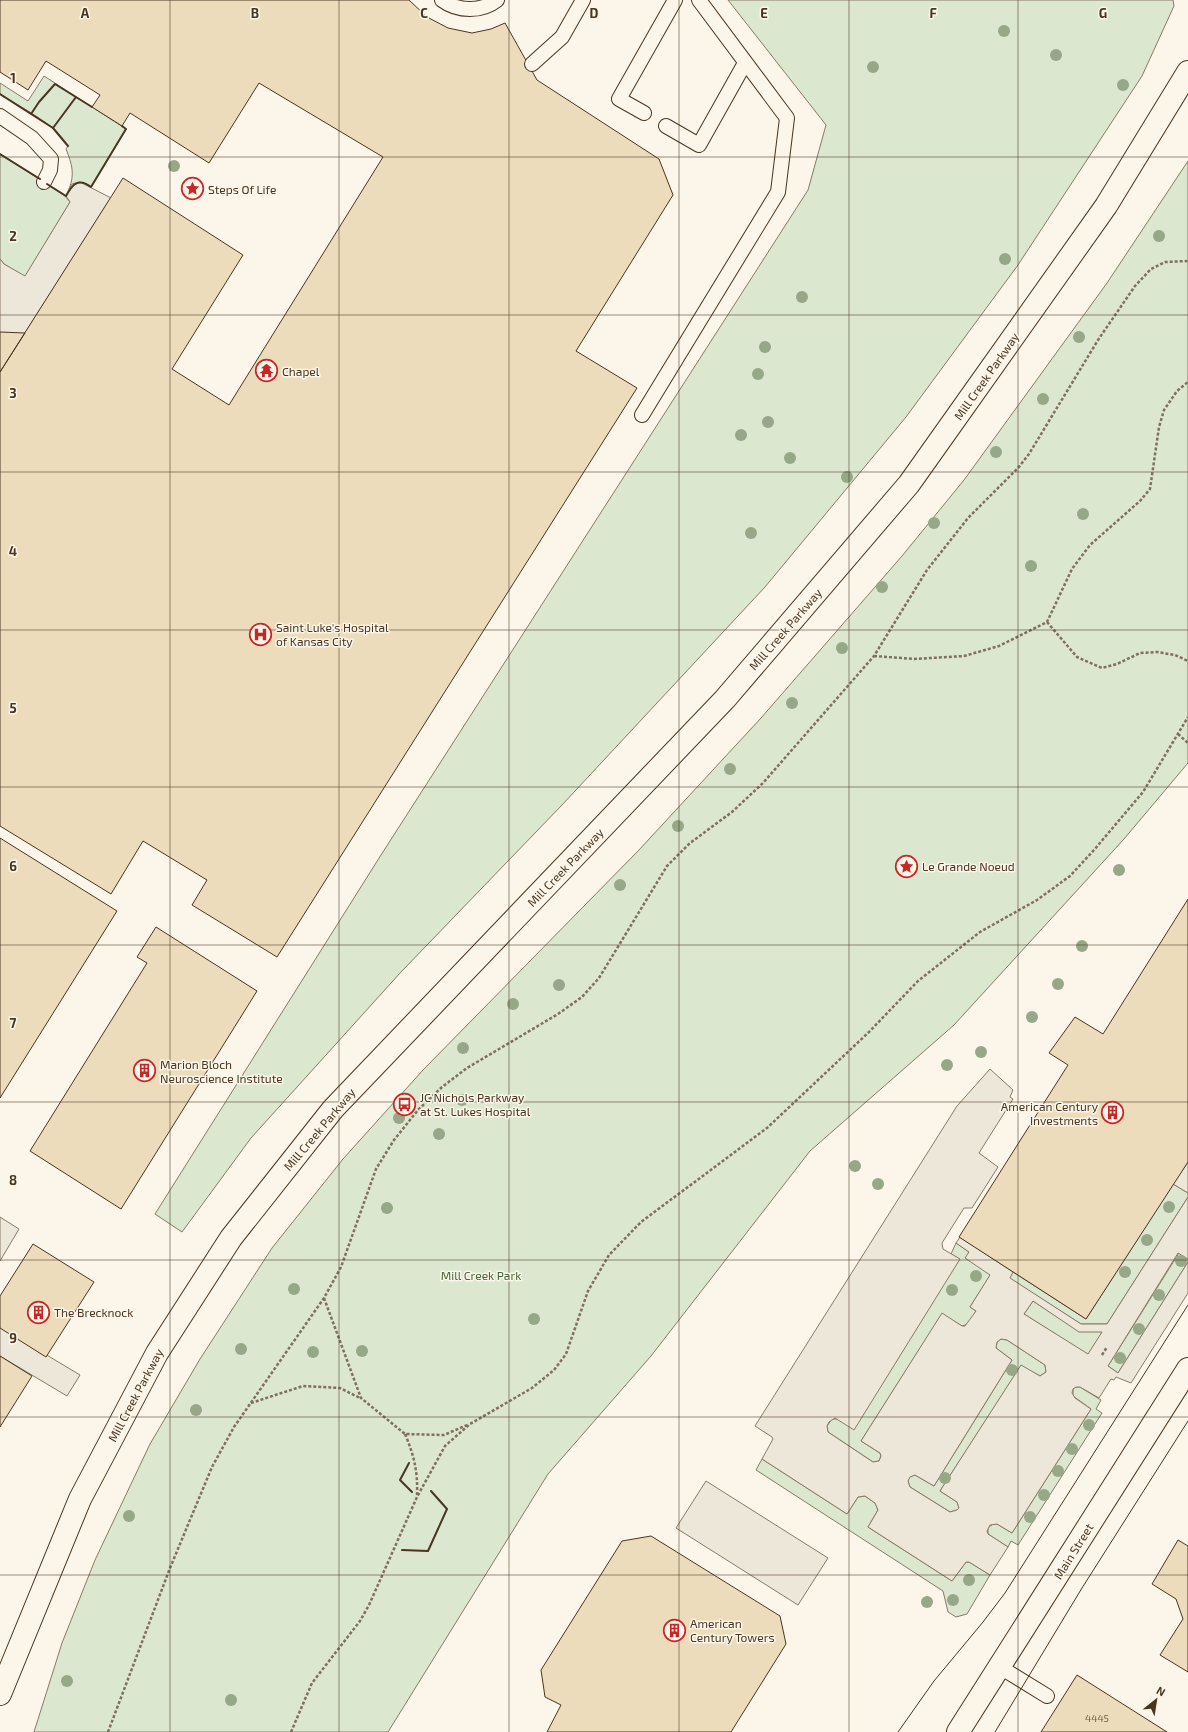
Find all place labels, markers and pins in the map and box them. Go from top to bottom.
place icon: Steps Of Life [180,176,206,202]
place label: Steps Of Life [208,182,277,196]
temple icon: Chapel [254,358,280,384]
place label: Chapel [282,364,320,378]
place label: Saint Luke's Hospital of Kansas City [276,620,389,648]
hospital icon: Saint Luke's Hospital of Kansas City [248,621,274,647]
place icon: Le Grande Noeud [893,853,919,879]
place label: Le Grande Noeud [922,859,1015,873]
place label: Marion Bloch Neuroscience Institute [160,1057,283,1085]
building icon: Marion Bloch Neuroscience Institute [131,1058,157,1084]
place label: JC Nichols Parkway at St. Lukes Hospital [420,1090,531,1118]
bus stop icon: JC Nichols Parkway at St. Lukes Hospital [391,1091,417,1117]
place label: American Century Investments [1001,1099,1099,1127]
building icon: American Century Investments [1100,1100,1126,1126]
building icon: The Brecknock [25,1299,51,1325]
place label: The Brecknock [54,1305,133,1319]
place label: American Century Towers [690,1616,775,1644]
building icon: American Century Towers [661,1617,687,1643]

